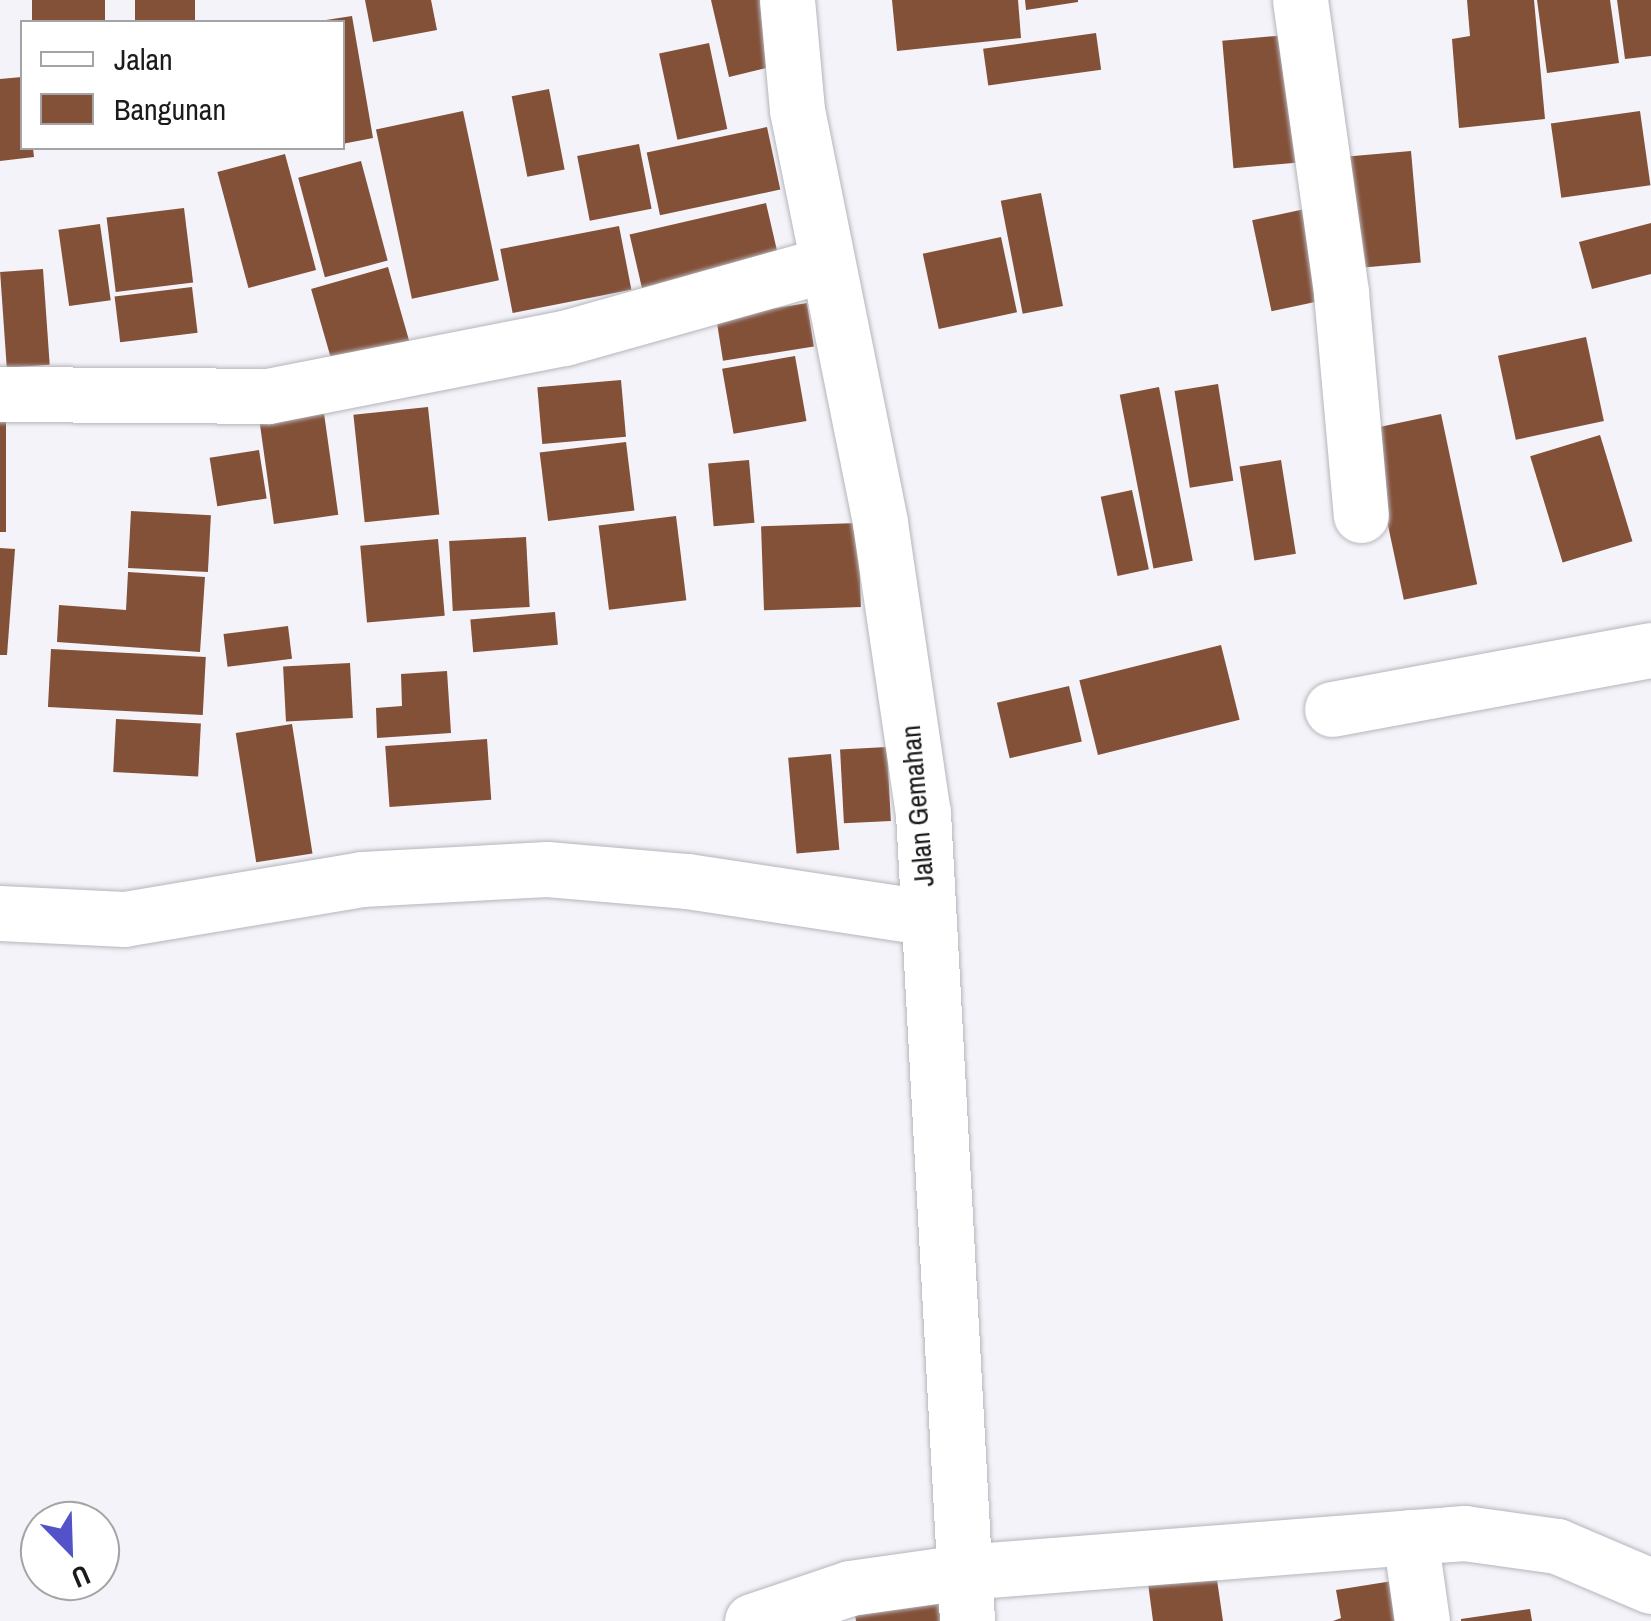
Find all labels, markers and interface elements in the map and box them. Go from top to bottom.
legend [20,20,345,150]
text: Jalan [114,39,173,79]
text: Bangunan [114,89,226,129]
street label: Jalan Gemahan [893,724,941,888]
north arrow [20,1501,120,1601]
text: U [66,1556,96,1597]

